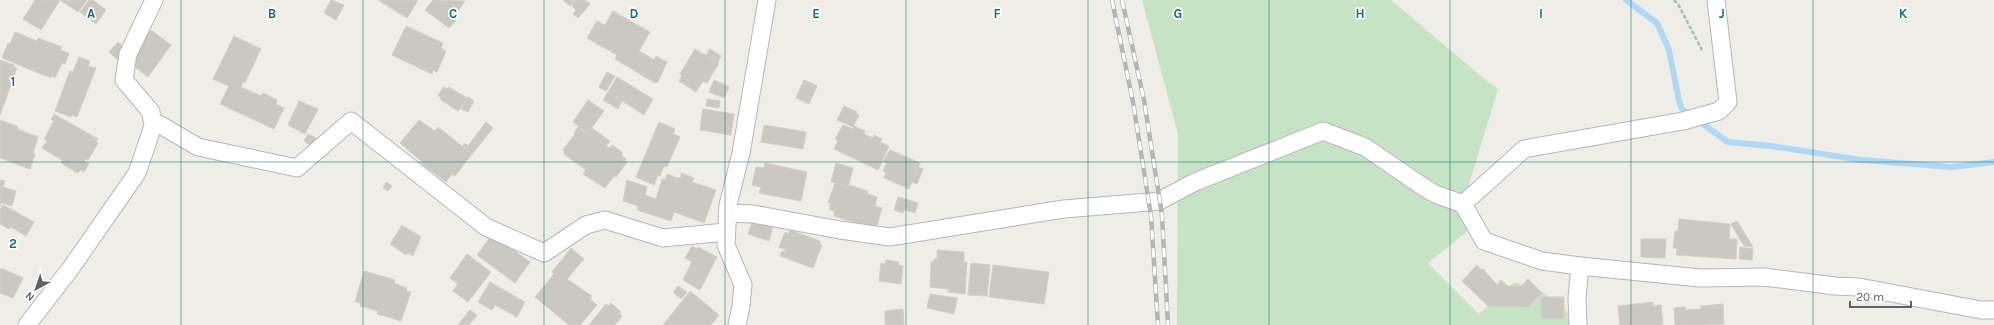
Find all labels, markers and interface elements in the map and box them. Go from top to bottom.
text: A [87,6,95,21]
text: B [268,6,276,21]
text: C [449,6,457,21]
text: D [630,6,639,21]
text: E [812,6,820,21]
text: F [993,6,1001,21]
text: G [1174,6,1182,21]
text: H [1355,6,1365,21]
text: I [1539,6,1543,21]
text: J [1719,6,1725,21]
text: K [1899,6,1908,21]
text: 1 [11,74,15,89]
text: 2 [9,236,17,251]
north arrow [16,269,56,309]
scale bar [1850,283,1911,309]
text: N [23,289,37,304]
text: 20 m [1856,290,1884,304]

